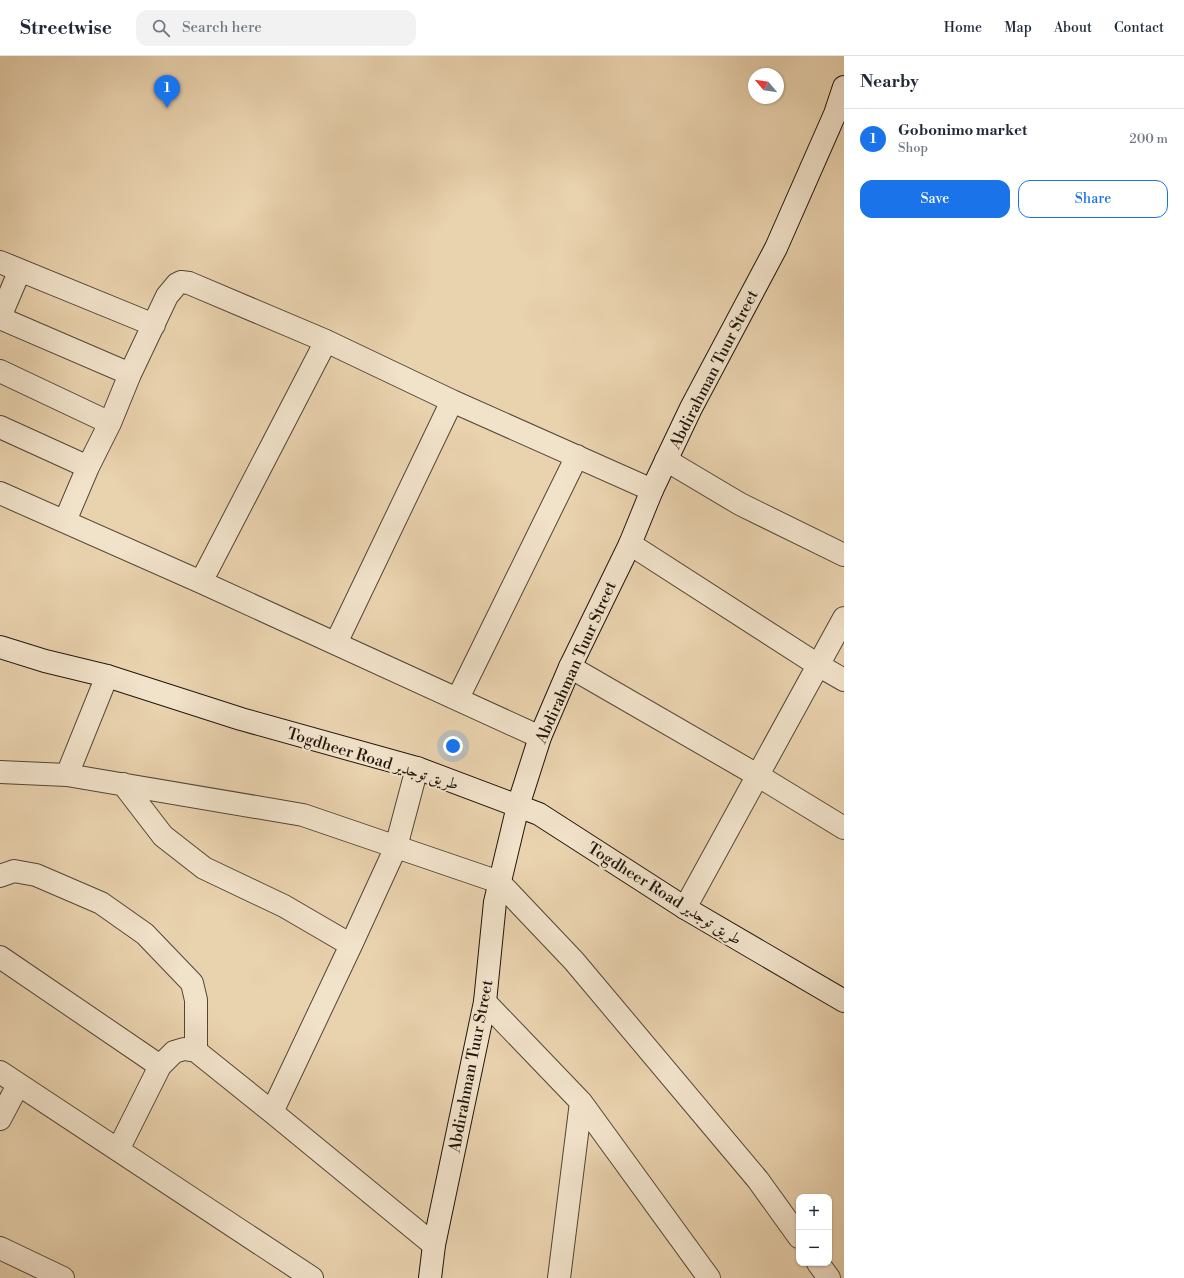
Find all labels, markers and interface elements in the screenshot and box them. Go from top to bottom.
search box [136,10,416,46]
text: Streetwise [20,16,112,40]
icon: search [150,17,172,39]
text: Search here [182,18,262,37]
text: Home [944,19,982,37]
text: Map [1004,19,1032,37]
text: About [1054,19,1092,37]
text: Contact [1114,19,1164,37]
north arrow [748,68,784,104]
text: Nearby [860,71,919,93]
pin: 1 [154,75,180,108]
text: Gobonimo market [898,121,1027,140]
text: 1 [870,131,876,147]
text: 200 m [1129,131,1168,147]
text: Shop [898,140,928,156]
button: Save [860,180,1010,218]
button: Share [1018,180,1168,218]
street label: Abdirahman Tuur Street [665,286,763,453]
street label: Abdirahman Tuur Street [531,578,621,748]
street label: Togdheer Road طريق توجدير [284,723,461,795]
your location [443,736,463,756]
street label: Togdheer Road طريق توجدير [584,838,745,950]
street label: Abdirahman Tuur Street [444,978,498,1155]
map controls [796,1194,832,1266]
button: + [796,1194,832,1230]
button: − [796,1230,832,1266]

